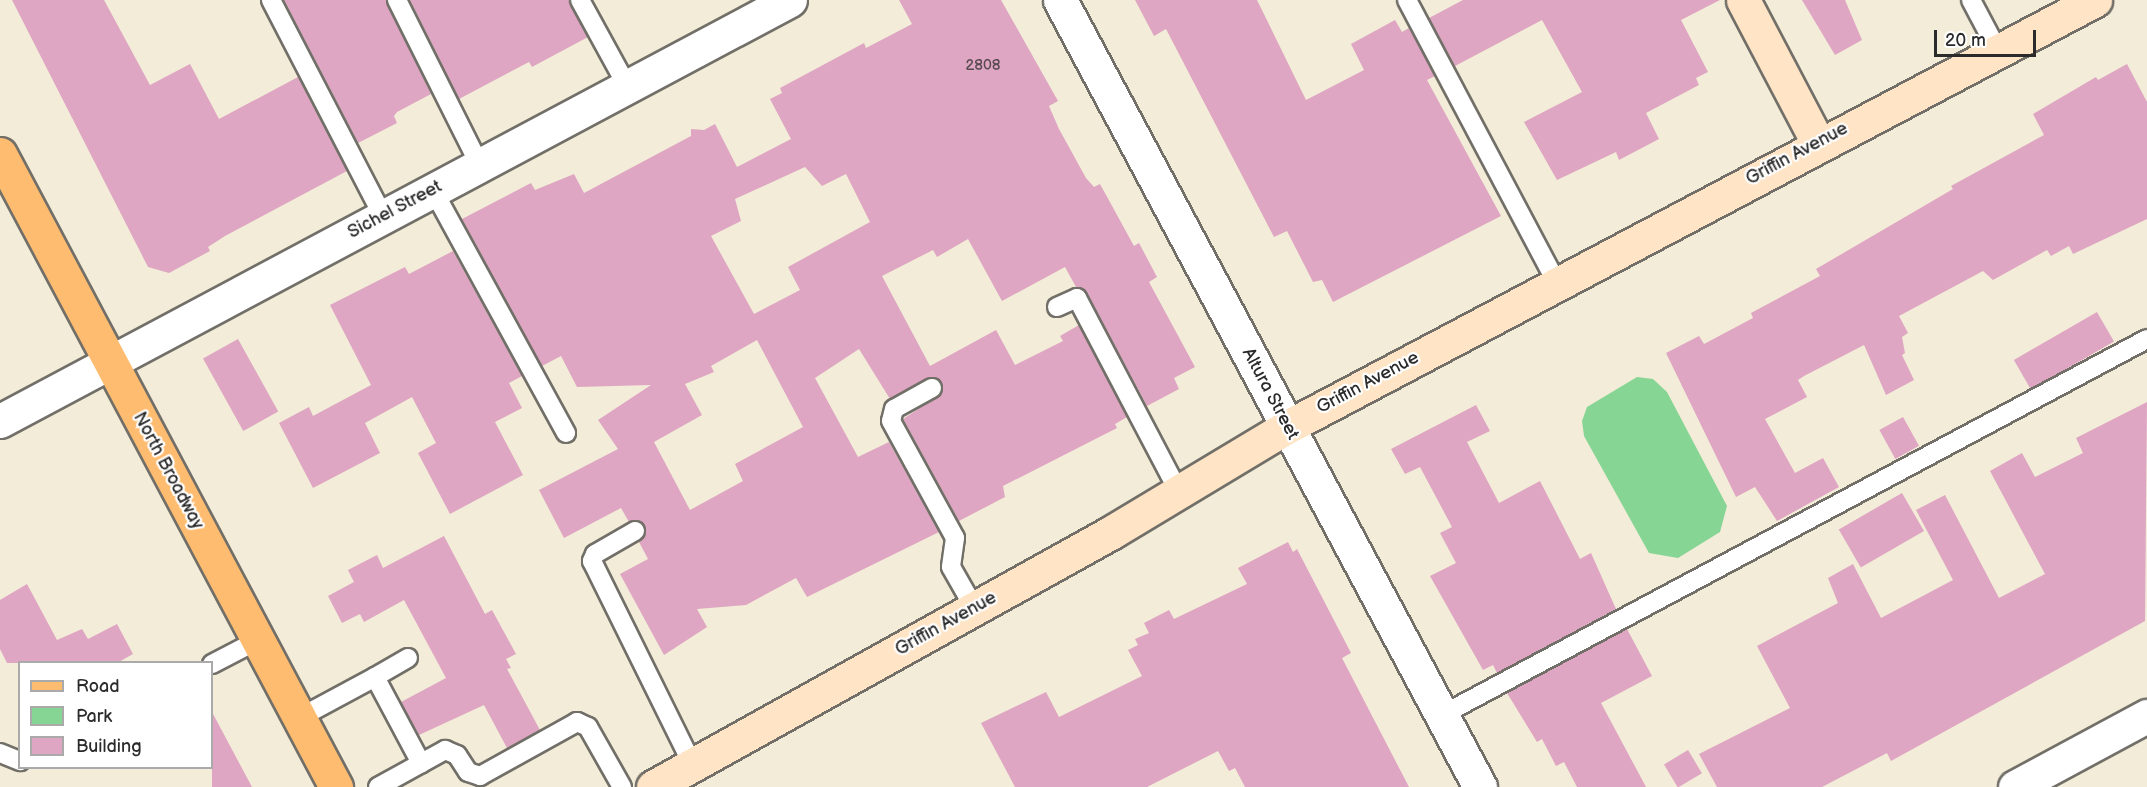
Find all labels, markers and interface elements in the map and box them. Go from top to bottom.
scale bar [1937,18,2039,56]
text: 20 m [1945,30,1986,51]
house number: 2808 [965,57,1001,75]
street label: Griffin Avenue [1742,118,1852,190]
street label: Sichel Street [344,176,446,244]
street label: Altura Street [1237,344,1303,444]
street label: Griffin Avenue [1313,347,1423,419]
street label: North Broadway [128,409,208,533]
street label: Griffin Avenue [892,587,1000,661]
legend [18,661,213,769]
text: Road [76,676,120,697]
text: Park [76,706,112,727]
text: Building [76,736,142,757]

